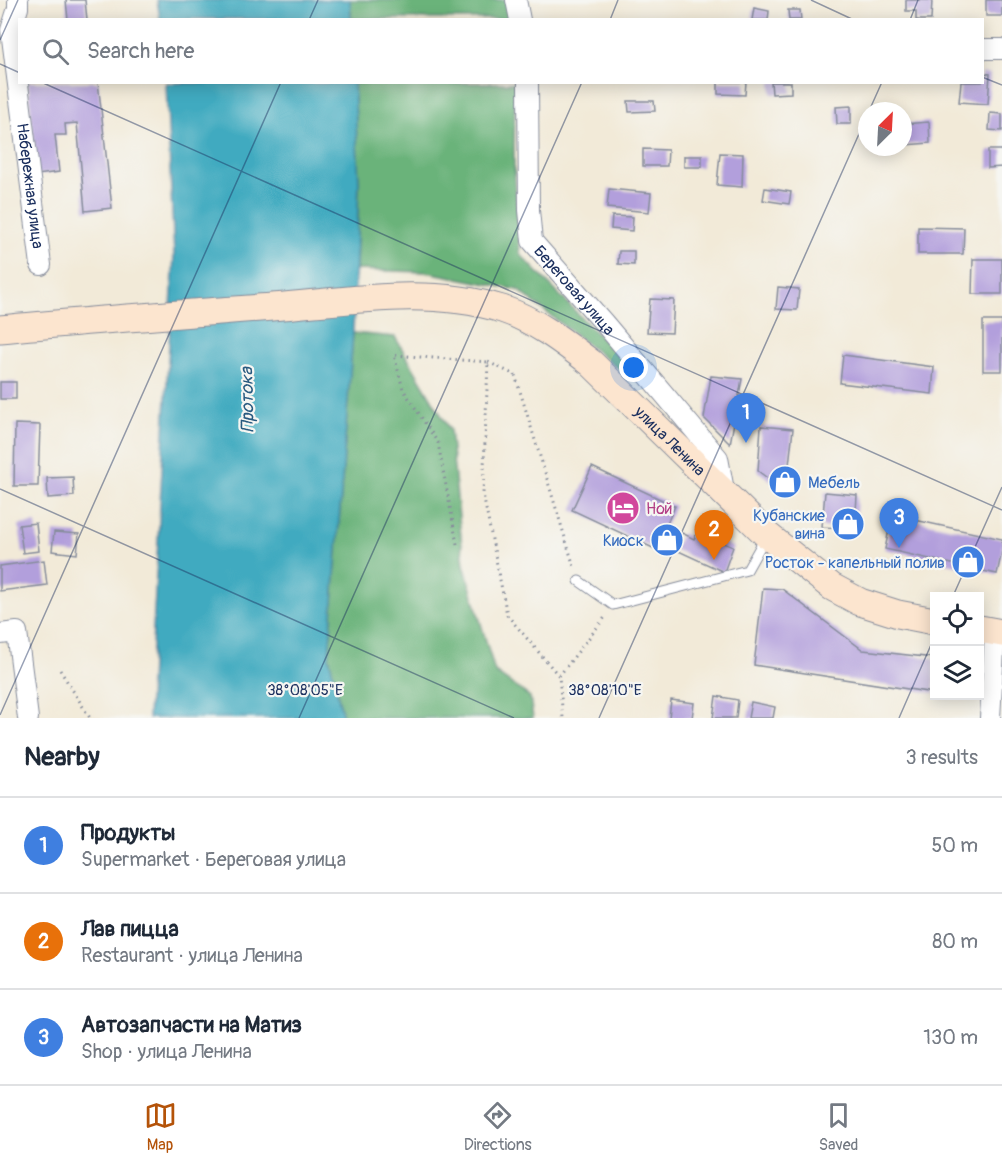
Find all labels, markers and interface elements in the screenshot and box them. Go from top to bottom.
search box [18,18,984,84]
icon: search [39,35,72,68]
text: Search here [87,37,194,65]
north arrow [858,102,912,156]
street label: Набережная улица [12,122,48,250]
street label: Береговая улица [529,241,619,340]
your location [619,353,648,382]
water label: Протока [235,366,260,433]
pin: 1 [726,394,766,443]
street label: улица Ленина [629,401,709,480]
shop icon: Мебель [767,464,803,500]
place label: Мебель [808,473,860,493]
hotel icon: Ной [605,490,641,526]
pin: 3 [880,498,918,548]
place label: Ной [646,499,672,519]
place label: Кубанские вина [753,506,825,544]
shop icon: Кубанские вина [830,506,866,542]
pin: 2 [694,510,734,560]
shop icon: Киоск [649,522,685,558]
place label: Киоск [603,531,644,551]
shop icon: Росток - капельный полив [950,544,986,580]
place label: Росток - капельный полив [765,553,945,573]
map controls [930,592,984,700]
button: locate [930,592,984,646]
button: layers [930,646,984,700]
text: 38°08'05"E [267,681,343,700]
text: 38°08'10"E [568,681,642,700]
text: Nearby [24,741,100,773]
text: 3 results [906,745,978,770]
text: Продукты [81,819,176,847]
text: 1 [40,833,47,858]
text: 50 m [931,833,978,858]
text: Supermarket · Береговая улица [81,847,346,872]
text: Лав пицца [81,915,179,943]
text: 2 [38,929,49,954]
text: 80 m [932,929,978,954]
text: Restaurant · улица Ленина [81,943,303,968]
text: Автозапчасти на Матиз [81,1011,302,1039]
text: 3 [38,1025,49,1050]
text: 130 m [923,1025,978,1050]
text: Shop · улица Ленина [81,1039,252,1064]
tab: Map [144,1099,177,1155]
tab: Directions [464,1099,532,1155]
tab: Saved [819,1099,858,1155]

